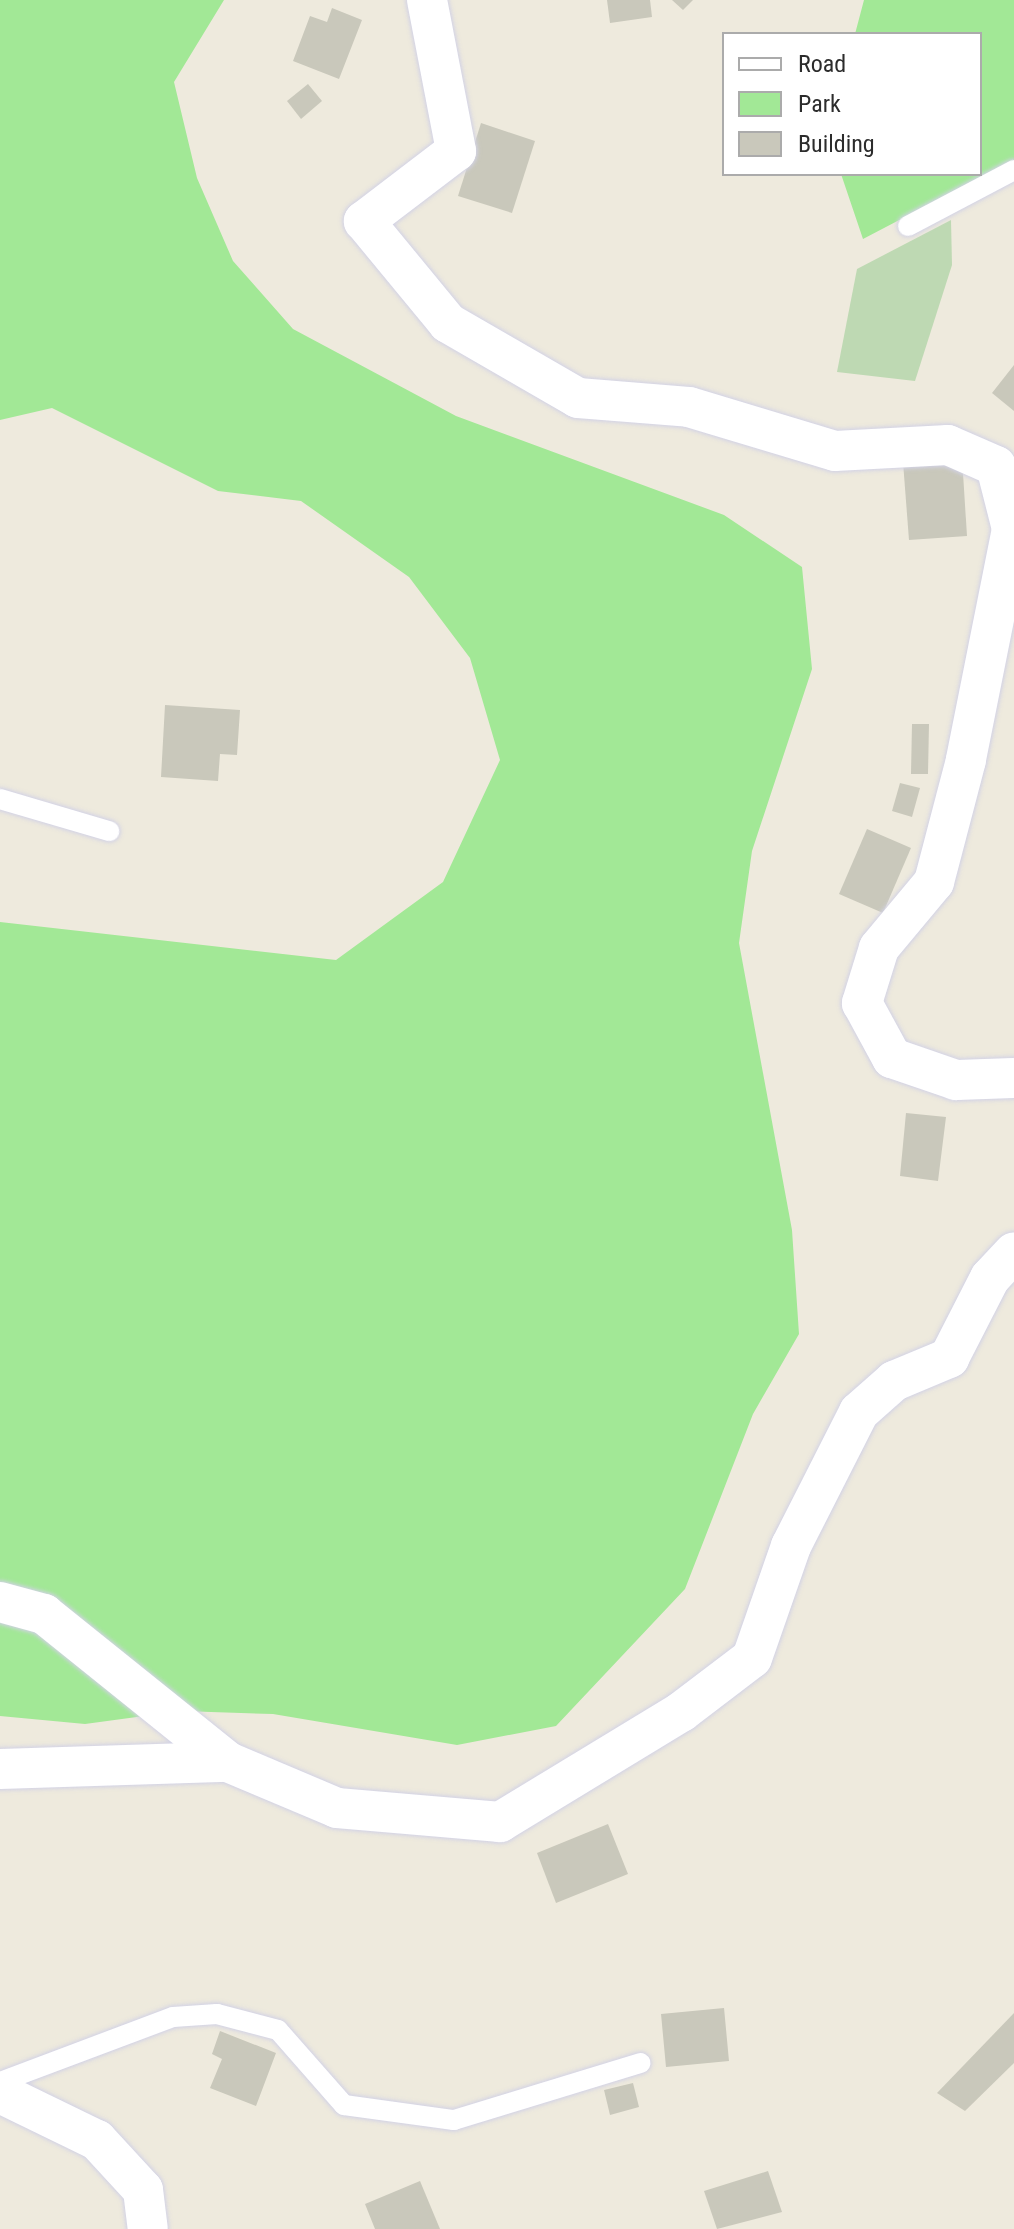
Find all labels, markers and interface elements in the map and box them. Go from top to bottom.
legend [722,32,982,176]
text: Road [798,50,846,78]
text: Park [798,90,841,118]
text: Building [798,130,875,158]

